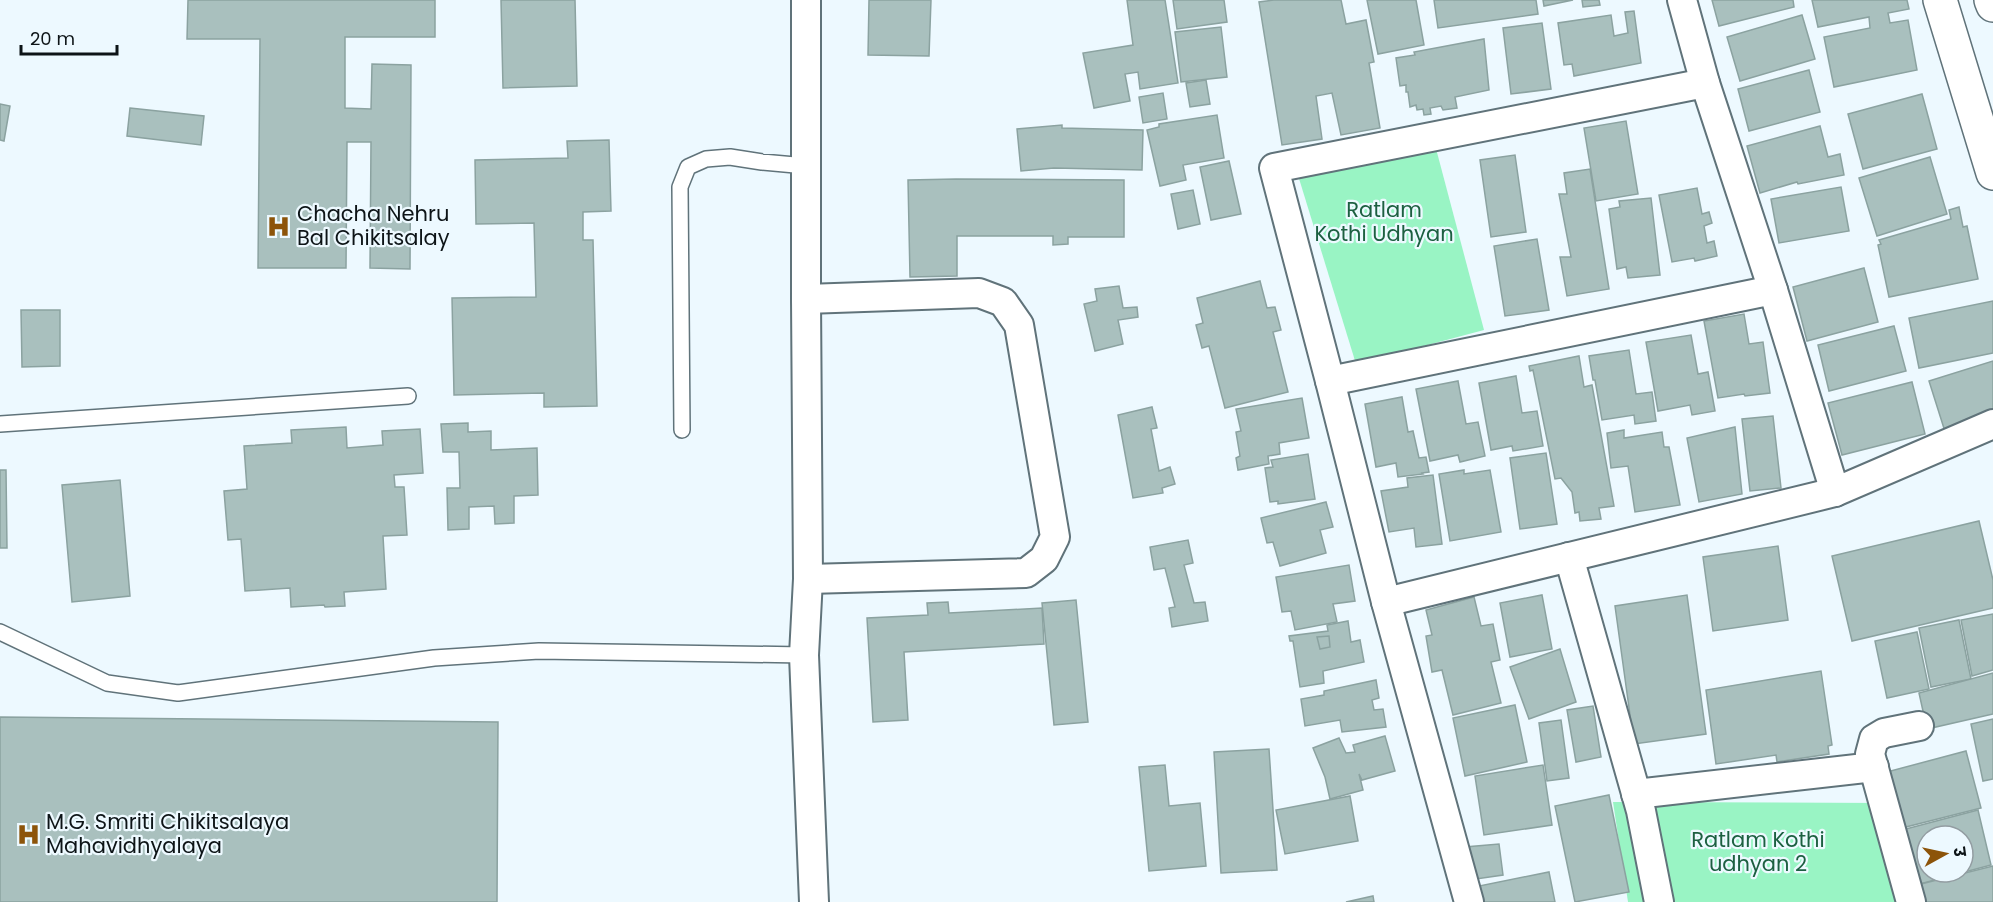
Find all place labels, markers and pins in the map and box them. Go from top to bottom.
place label: Chacha Nehru Bal Chikitsalay [297,199,450,252]
hospital icon: Chacha Nehru Bal Chikitsalay [266,213,292,239]
place label: M.G. Smriti Chikitsalaya Mahavidhyalaya [46,807,289,860]
hospital icon: M.G. Smriti Chikitsalaya Mahavidhyalaya [15,821,41,847]

